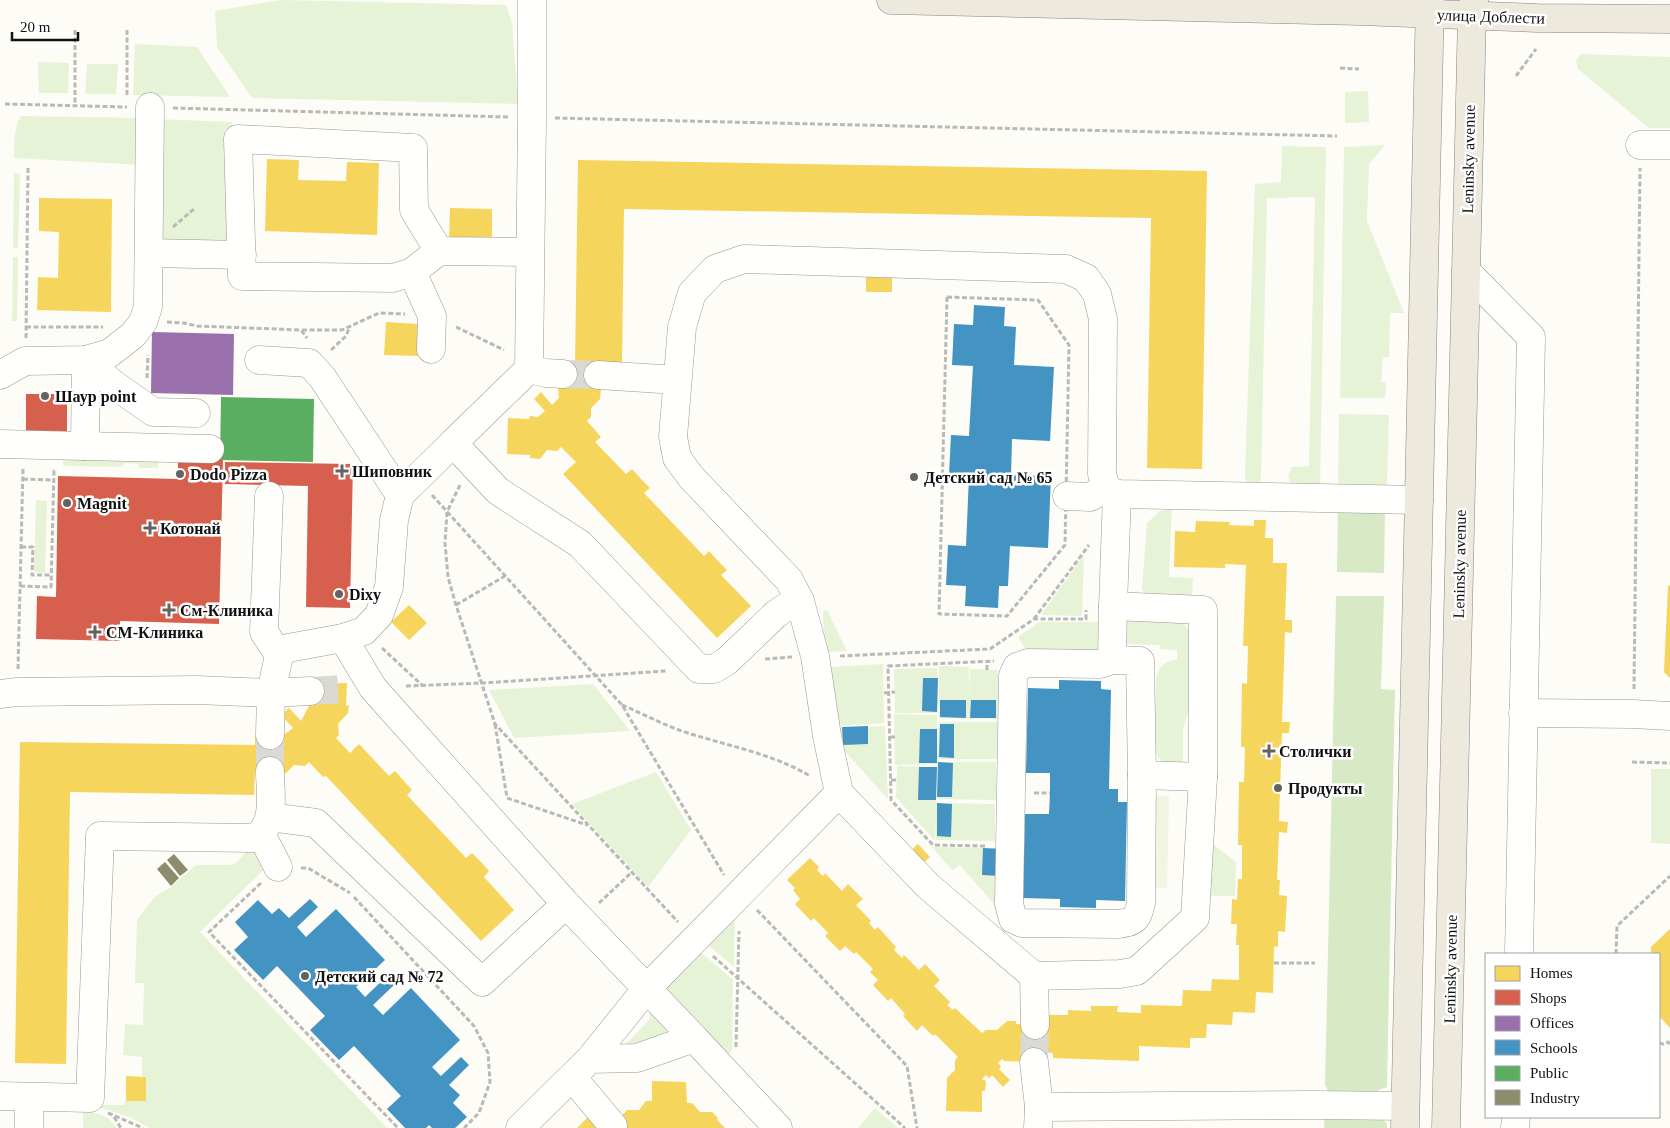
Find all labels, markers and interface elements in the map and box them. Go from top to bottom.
street label: улица Доблести [1437,6,1546,28]
scale bar [12,10,79,42]
text: 20 m [20,19,51,35]
street label: Leninsky avenue [1459,104,1479,214]
place label: Шаур point [55,388,137,406]
marker: Шаур point [39,390,51,402]
place label: Шиповник [352,463,433,480]
marker: Шиповник [336,465,348,477]
place label: Dodo Pizza [190,466,267,483]
marker: Dodo Pizza [174,468,186,480]
place label: Детский сад № 65 [924,469,1053,487]
marker: Детский сад № 65 [908,471,920,483]
place label: Magnit [77,495,127,513]
marker: Magnit [61,497,73,509]
street label: Leninsky avenue [1450,509,1470,619]
place label: Котонай [160,520,221,537]
marker: Котонай [144,522,156,534]
place label: Dixy [349,586,381,604]
marker: Dixy [333,588,345,600]
place label: См-Клиника [180,602,273,619]
marker: См-Клиника [162,603,176,617]
place label: СМ-Клиника [106,624,203,641]
marker: СМ-Клиника [88,625,102,639]
place label: Столички [1279,743,1351,760]
marker: Столички [1263,745,1275,757]
place label: Продукты [1288,780,1363,798]
marker: Продукты [1272,782,1284,794]
street label: Leninsky avenue [1441,914,1461,1024]
legend [1485,953,1660,1118]
text: Homes [1530,965,1573,981]
place label: Детский сад № 72 [315,968,444,986]
marker: Детский сад № 72 [299,970,311,982]
text: Shops [1530,990,1567,1006]
text: Offices [1530,1015,1574,1031]
text: Schools [1530,1040,1578,1056]
text: Public [1530,1065,1569,1081]
text: Industry [1530,1090,1580,1106]

